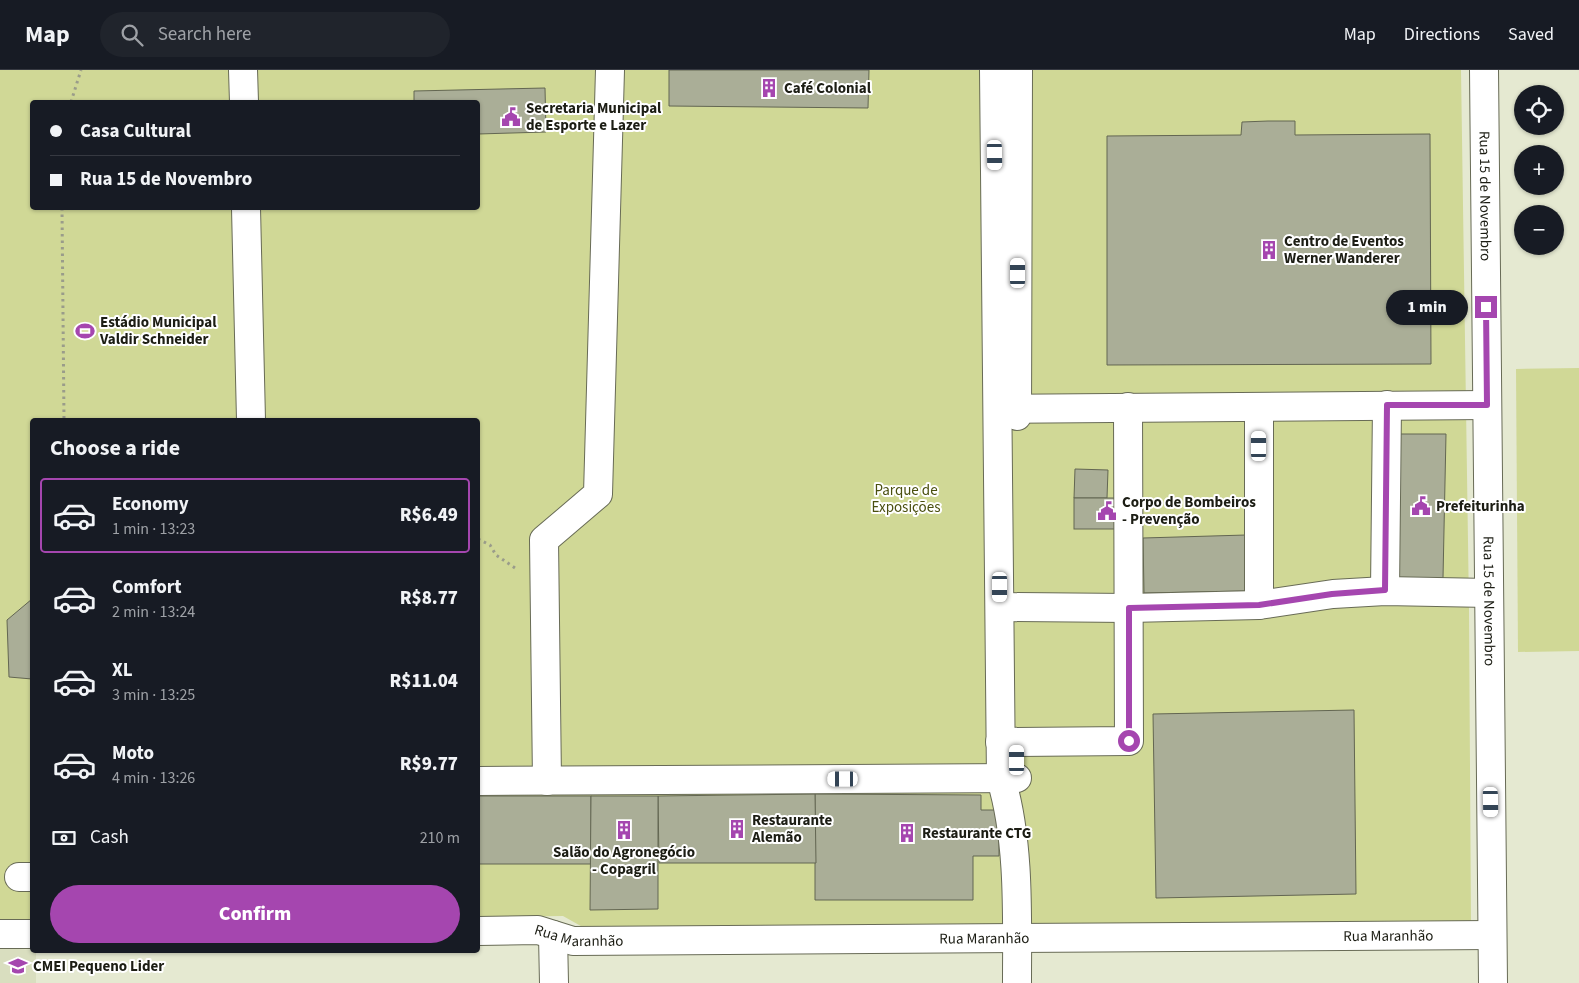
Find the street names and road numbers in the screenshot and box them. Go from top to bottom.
street label: Rua 15 de Novembro [1474,131,1496,261]
street label: Rua 15 de Novembro [1478,536,1500,666]
street label: Rua Maranhão [532,919,624,952]
street label: Rua Maranhão [1343,925,1433,946]
street label: Rua Maranhão [939,928,1030,949]

